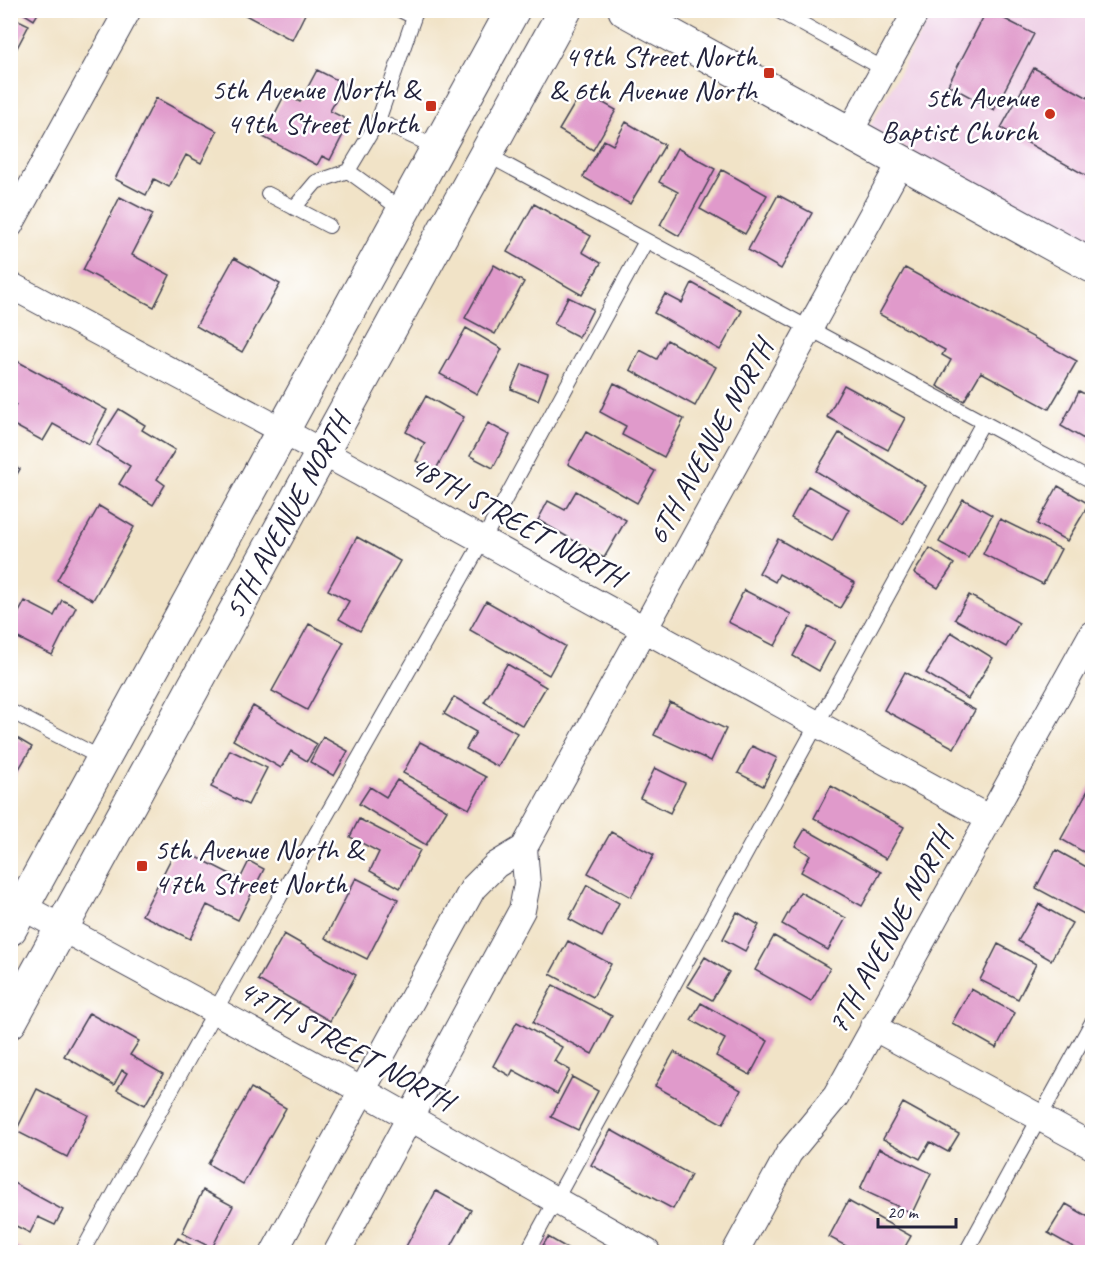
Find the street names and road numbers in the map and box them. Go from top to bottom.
street label: 6TH AVENUE NORTH [638,329,784,551]
street label: 5TH AVENUE NORTH [215,403,361,625]
street label: 48TH STREET NORTH [403,446,635,598]
street label: 7TH AVENUE NORTH [818,818,964,1040]
street label: 47TH STREET NORTH [232,970,464,1122]

